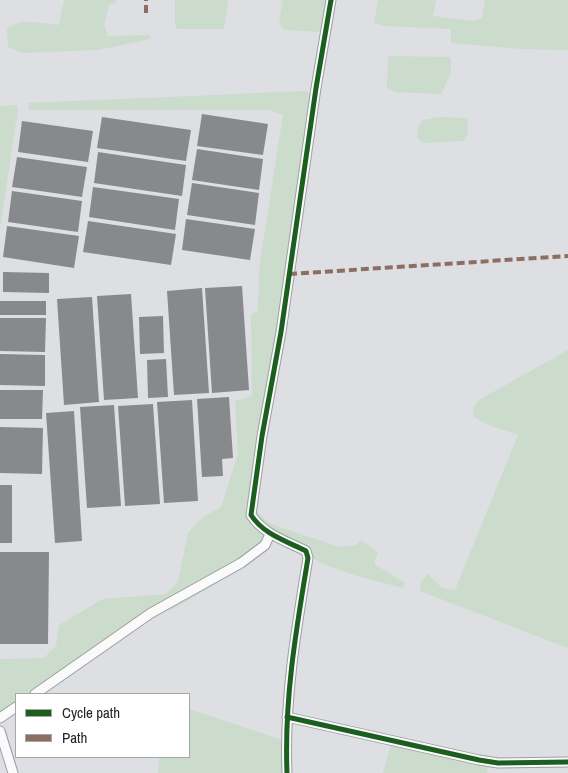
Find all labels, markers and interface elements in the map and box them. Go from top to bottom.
legend [15,693,190,758]
text: Cycle path [62,702,120,723]
text: Path [62,727,87,748]

